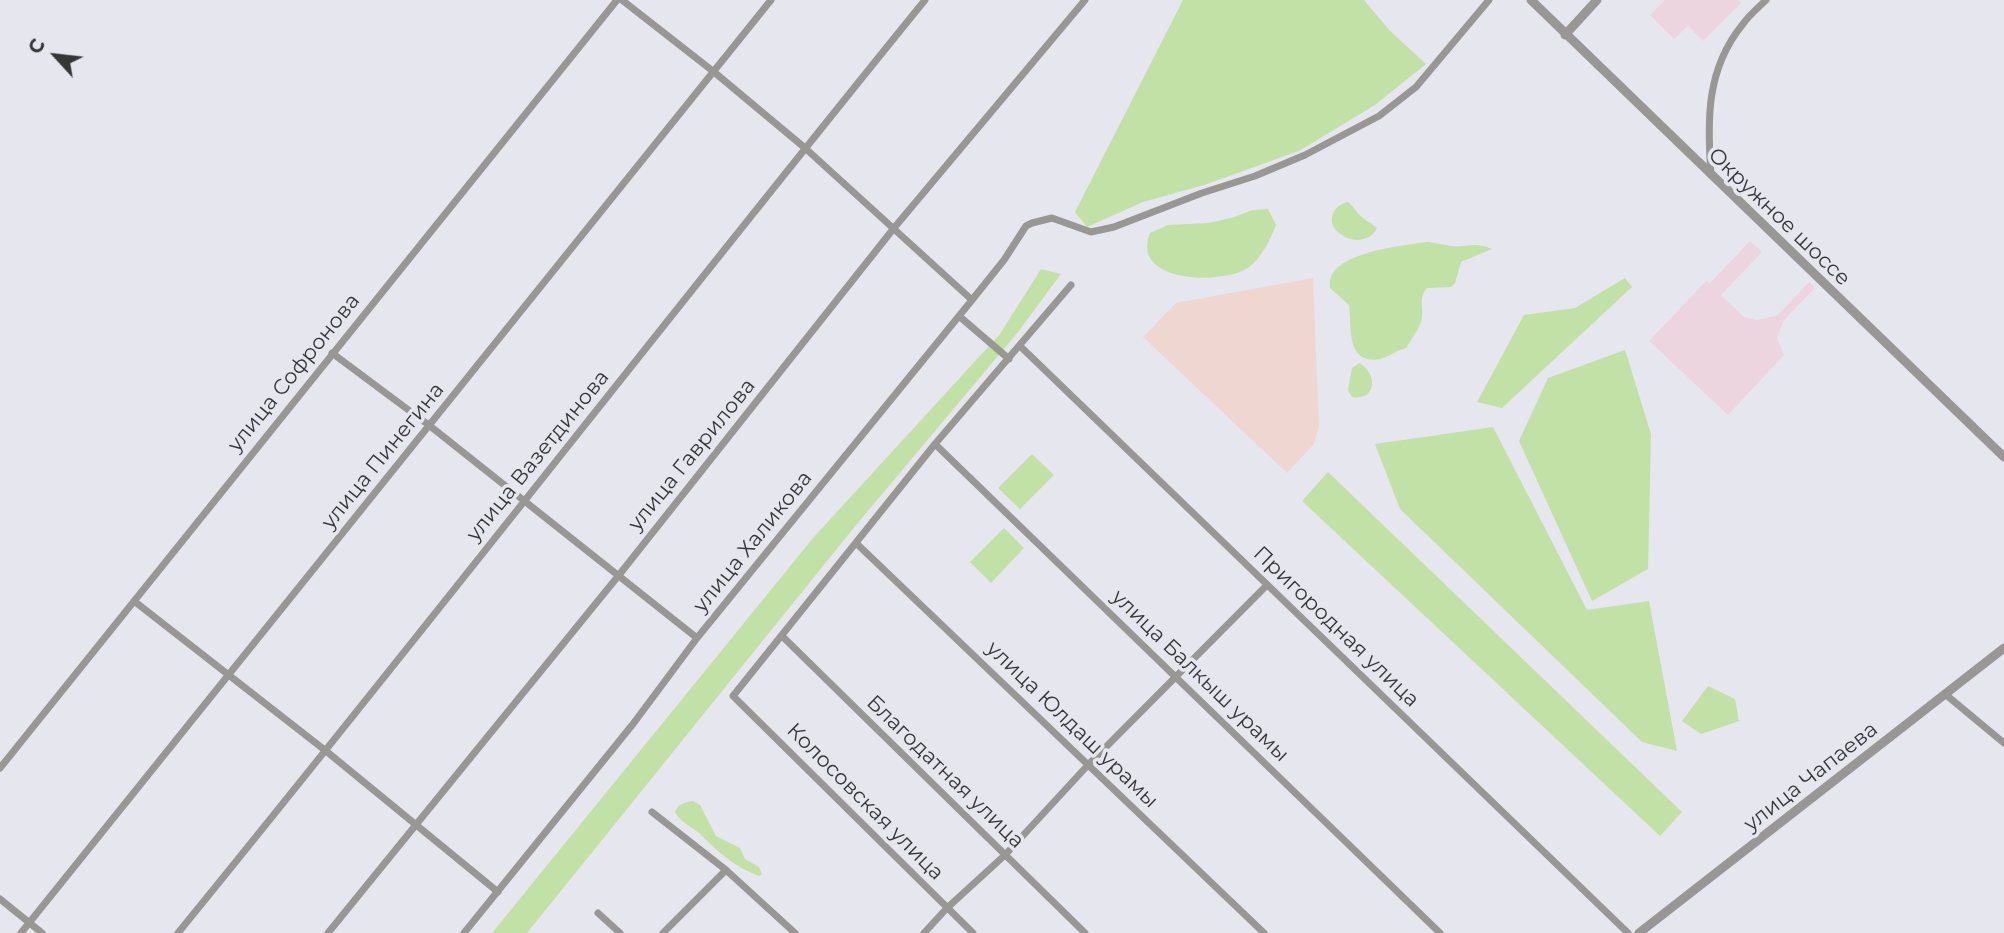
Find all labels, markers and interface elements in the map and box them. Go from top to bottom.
north arrow [21,21,91,91]
text: С [23,35,50,58]
street label: Окружное шоссе [1703,143,1855,291]
street label: улица Софронова [223,289,365,457]
street label: улица Вазетдинова [461,365,615,547]
street label: улица Гаврилова [623,374,761,536]
street label: улица Пинегина [316,378,450,534]
street label: улица Халикова [688,466,818,618]
street label: Пригородная улица [1248,541,1424,713]
street label: улица Балкыш урамы [1106,585,1294,767]
street label: улица Юлдаш урамы [981,636,1163,814]
street label: Благодатная улица [861,690,1029,854]
street label: улица Чапаева [1739,717,1883,837]
street label: Колосовская улица [781,718,949,886]

